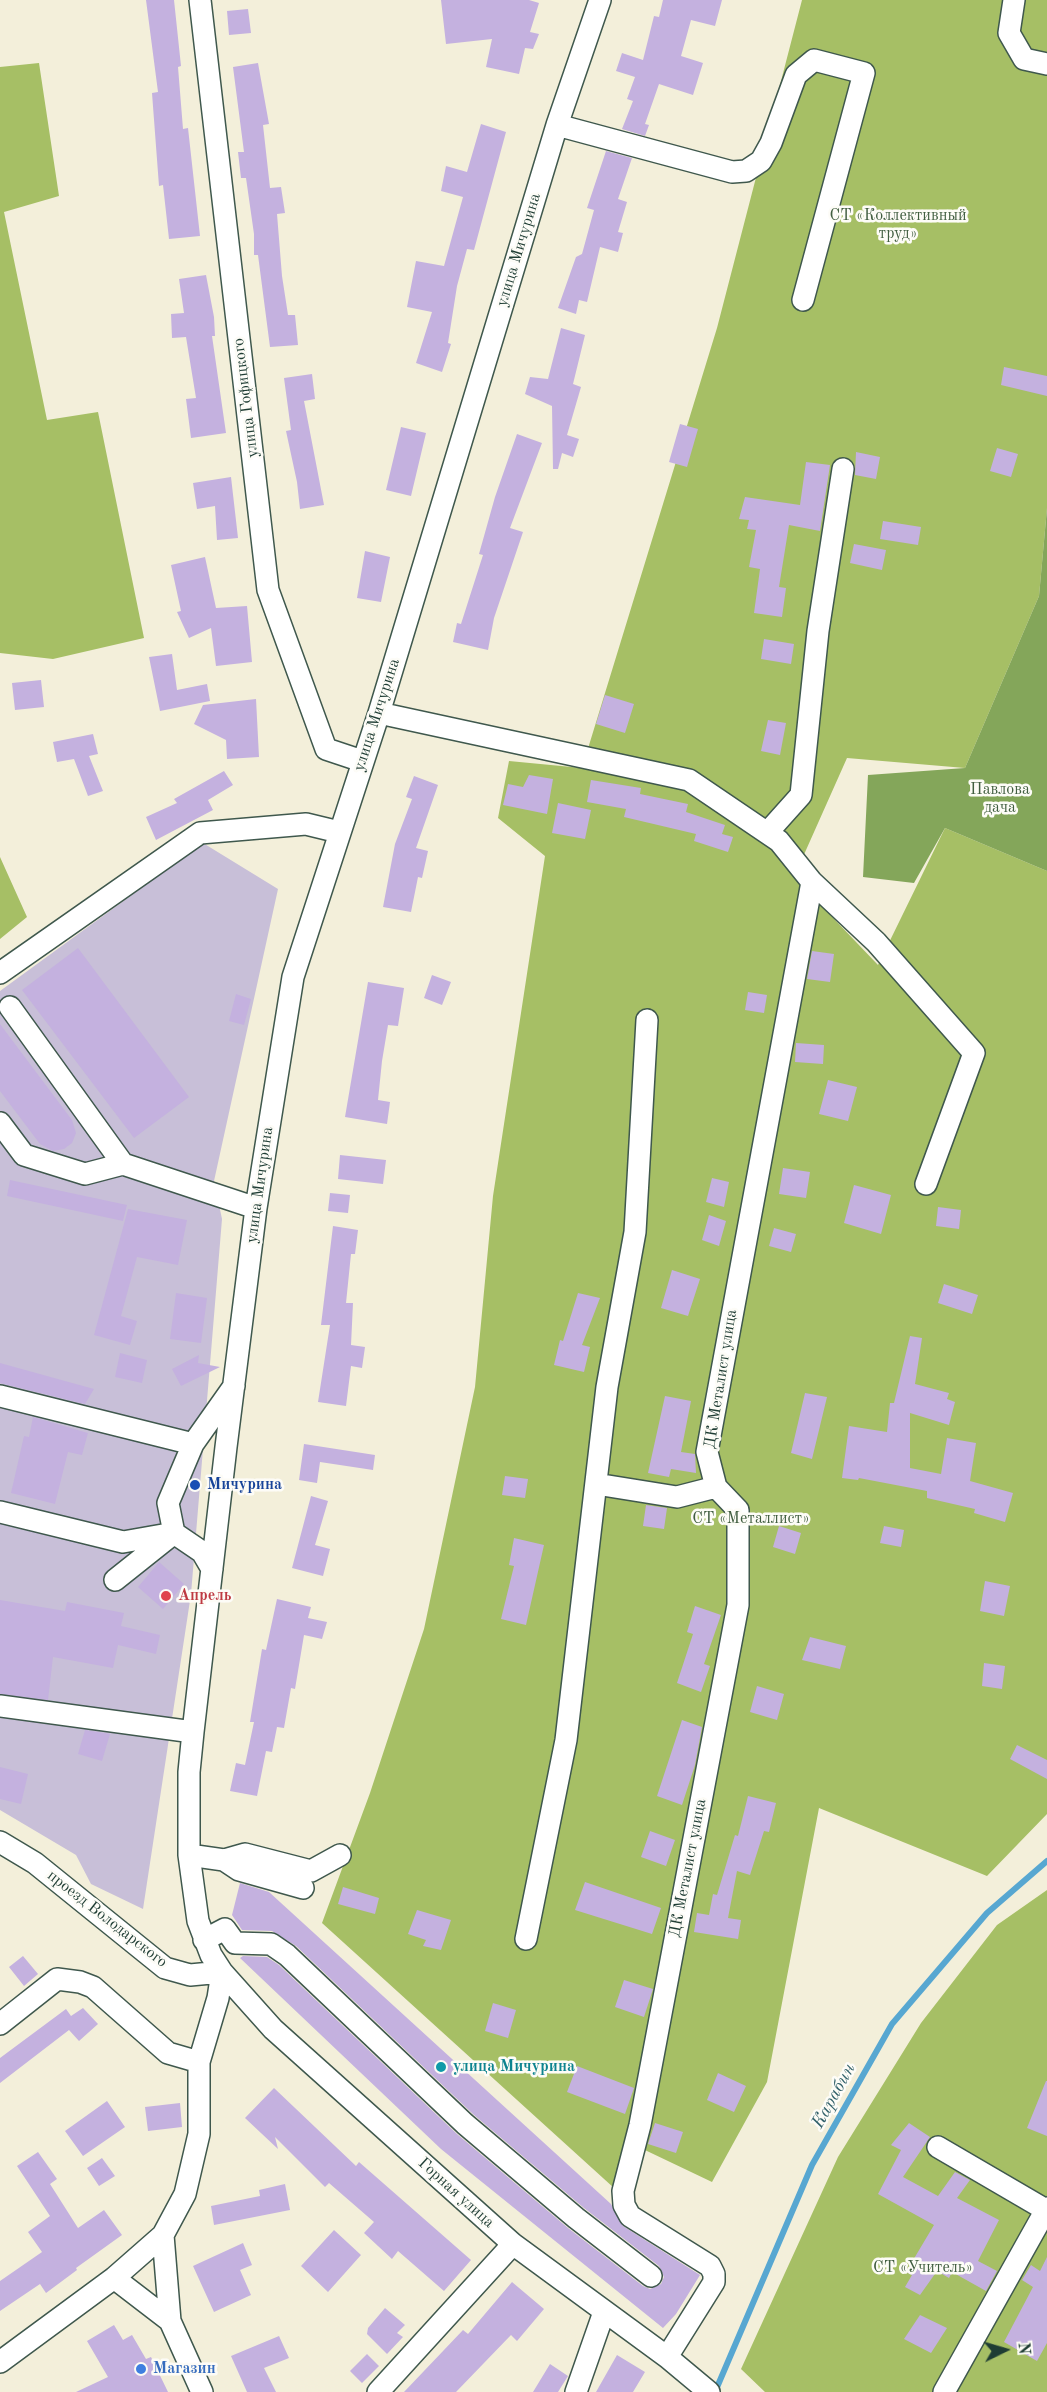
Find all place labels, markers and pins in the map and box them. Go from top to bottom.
place label: Мичурина [207,1475,282,1495]
marker: Мичурина [188,1478,202,1492]
place label: Апрель [178,1586,232,1606]
marker: Апрель [159,1589,173,1603]
place label: улица Мичурина [453,2057,575,2077]
marker: улица Мичурина [434,2060,448,2074]
place label: Магазин [153,2359,216,2379]
marker: Магазин [134,2362,148,2376]

